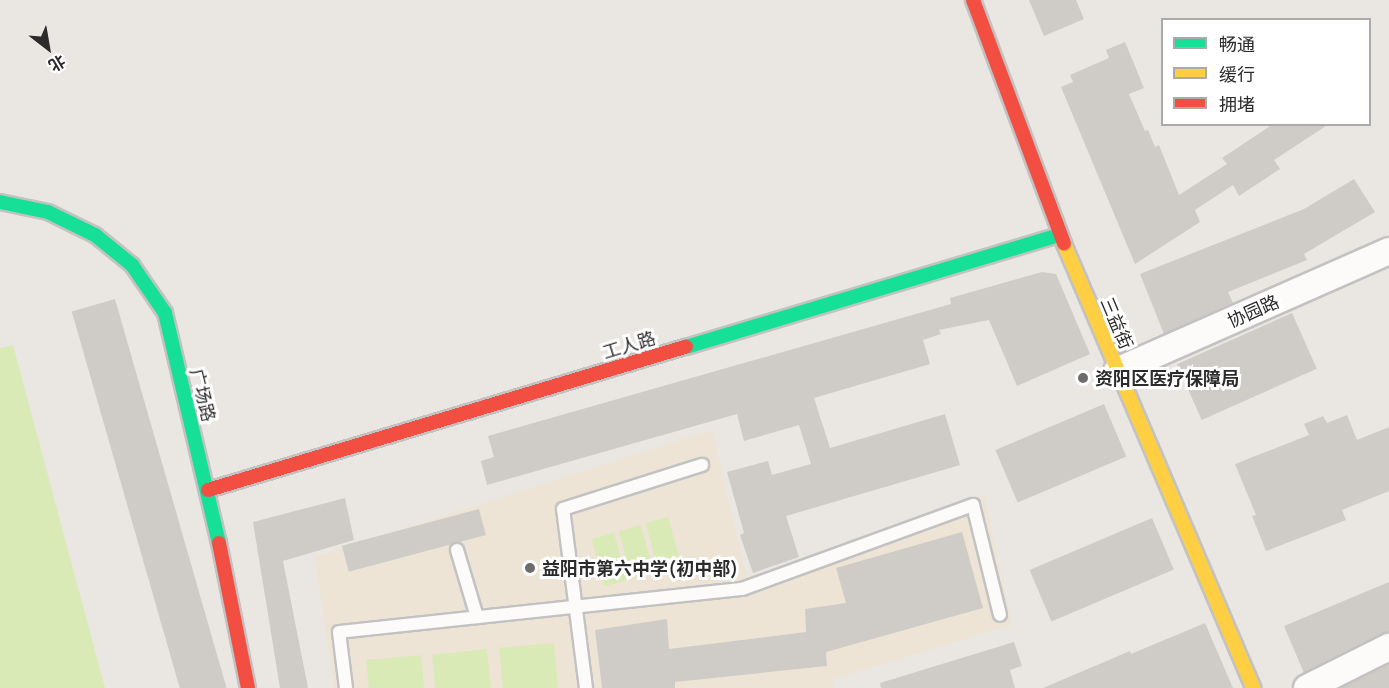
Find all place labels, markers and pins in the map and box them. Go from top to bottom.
place label: 资阳区医疗保障局 [1095,367,1239,389]
marker: 资阳区医疗保障局 [1076,371,1090,385]
place label: 益阳市第六中学(初中部) [542,557,738,579]
marker: 益阳市第六中学(初中部) [523,561,537,575]

